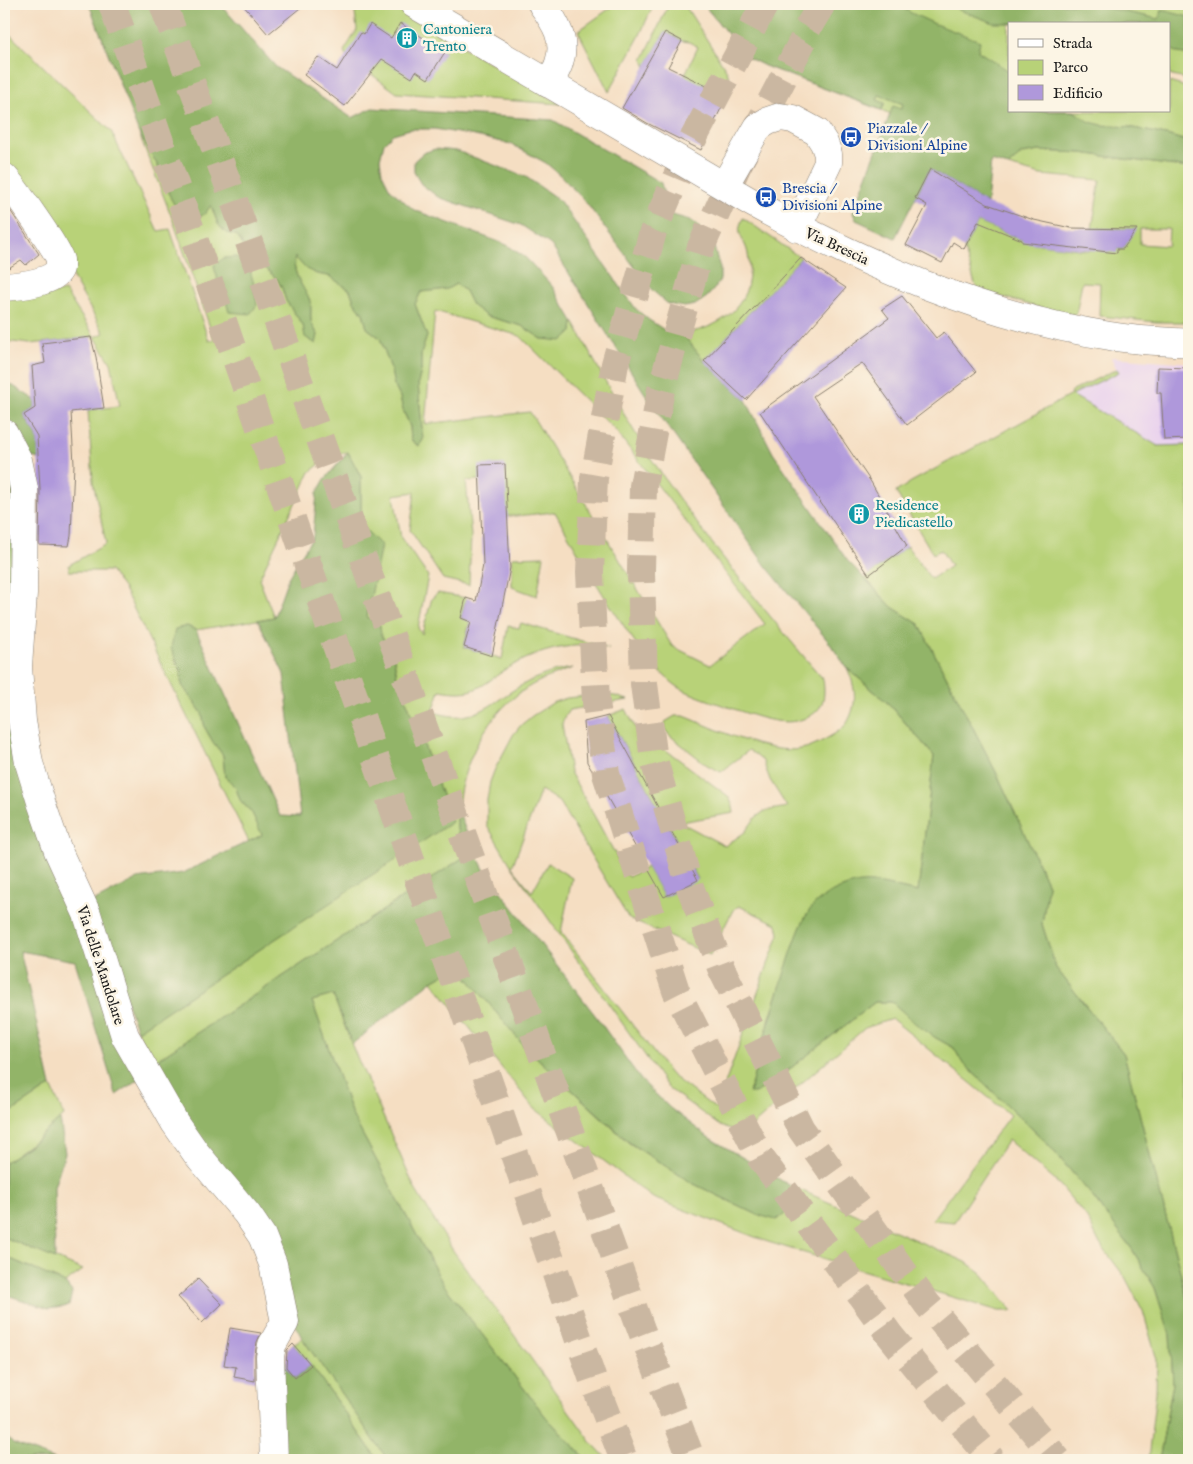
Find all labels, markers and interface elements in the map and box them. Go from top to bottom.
place label: Cantoniera Trento [423,20,493,56]
legend [1008,22,1170,112]
building icon: Cantoniera Trento [395,26,419,50]
text: Strada [1053,34,1093,53]
text: Parco [1053,58,1088,77]
text: Edificio [1053,84,1103,103]
place label: Piazzale / Divisioni Alpine [867,119,967,155]
bus stop icon: Piazzale / Divisioni Alpine [839,125,863,149]
place label: Brescia / Divisioni Alpine [782,179,882,215]
bus stop icon: Brescia / Divisioni Alpine [754,185,778,209]
street label: Via Brescia [801,223,872,270]
place label: Residence Piedicastello [875,496,953,532]
building icon: Residence Piedicastello [847,502,871,526]
street label: Via delle Mandolare [72,902,129,1027]

